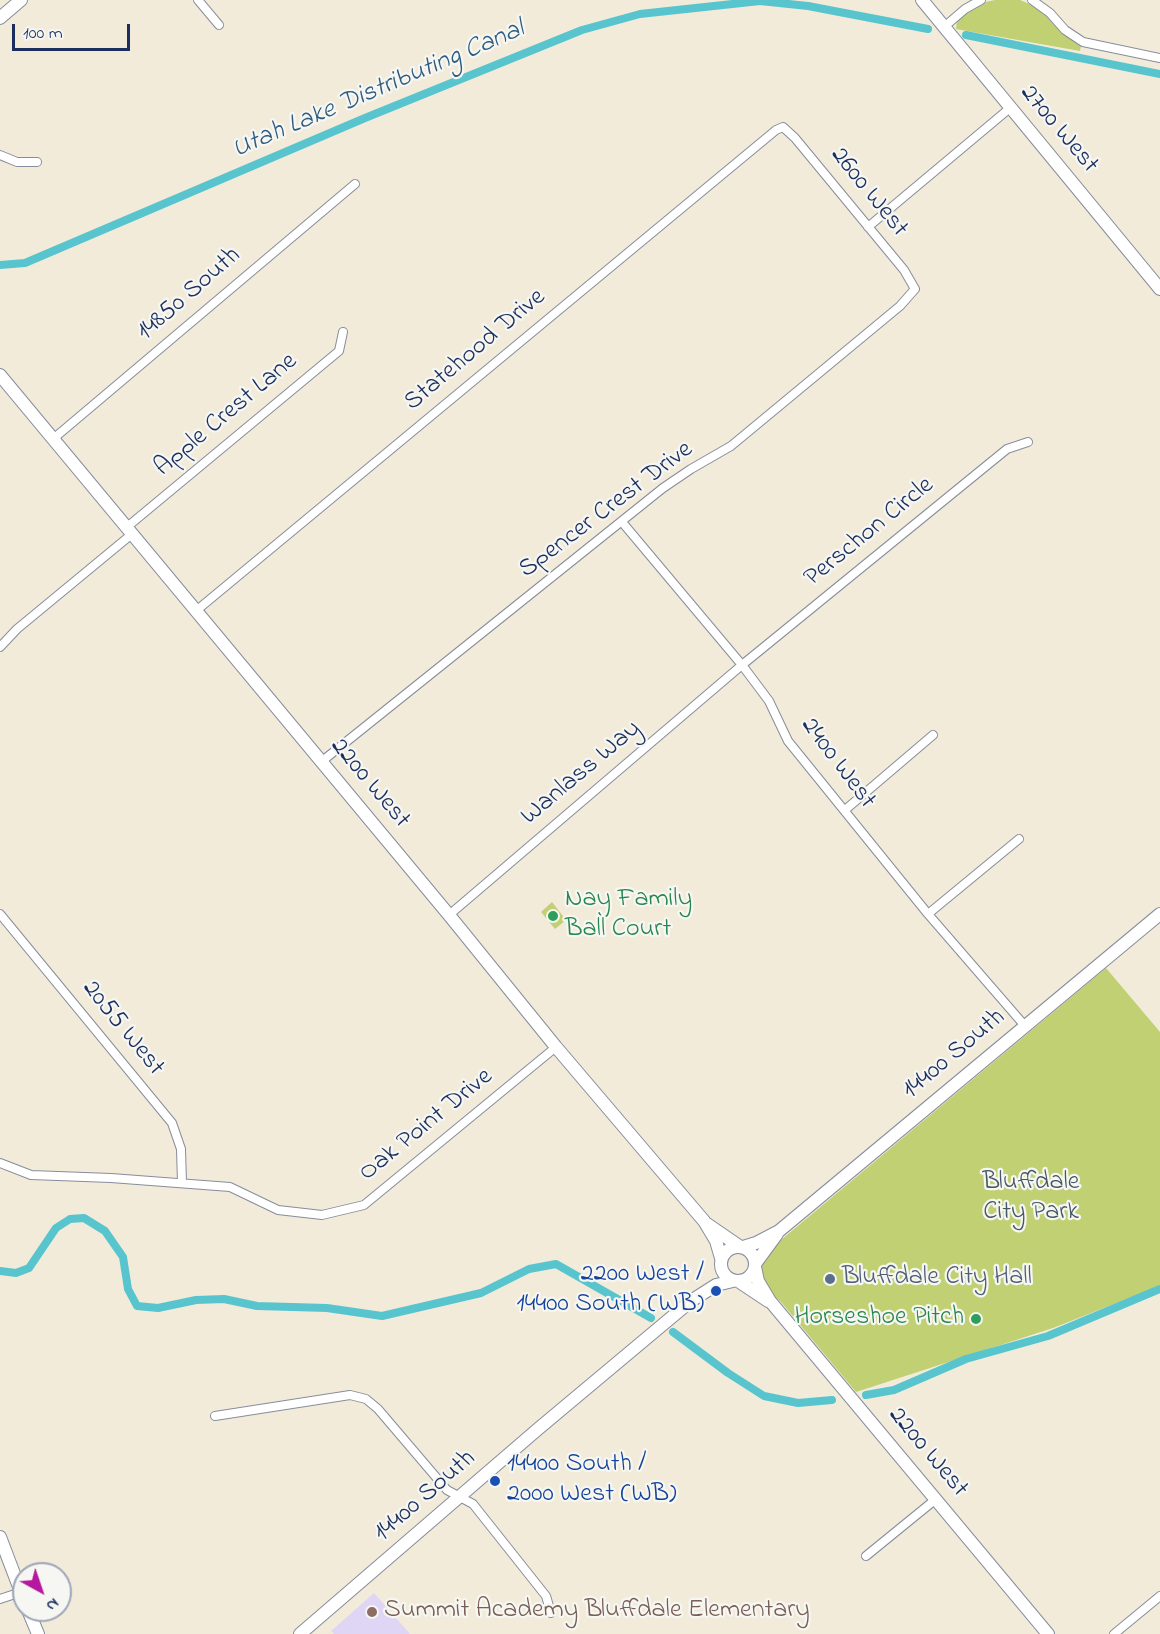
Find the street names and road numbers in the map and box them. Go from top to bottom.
street label: 2700 West [1012,79,1104,181]
street label: 2600 West [822,142,914,244]
street label: 14850 South [132,241,248,349]
street label: Statehood Drive [399,283,553,419]
street label: Apple Crest Lane [149,347,305,485]
street label: Spencer Crest Drive [514,435,700,587]
street label: Perschon Circle [799,471,941,595]
street label: 2400 West [793,712,881,816]
street label: Wanlass Way [516,715,648,833]
street label: 2200 West [322,732,416,836]
street label: 2055 West [74,975,170,1083]
street label: 14400 South [897,1003,1013,1107]
street label: Oak Point Drive [354,1063,500,1189]
street label: 2200 West [880,1401,974,1505]
street label: 14400 South [369,1444,483,1550]

